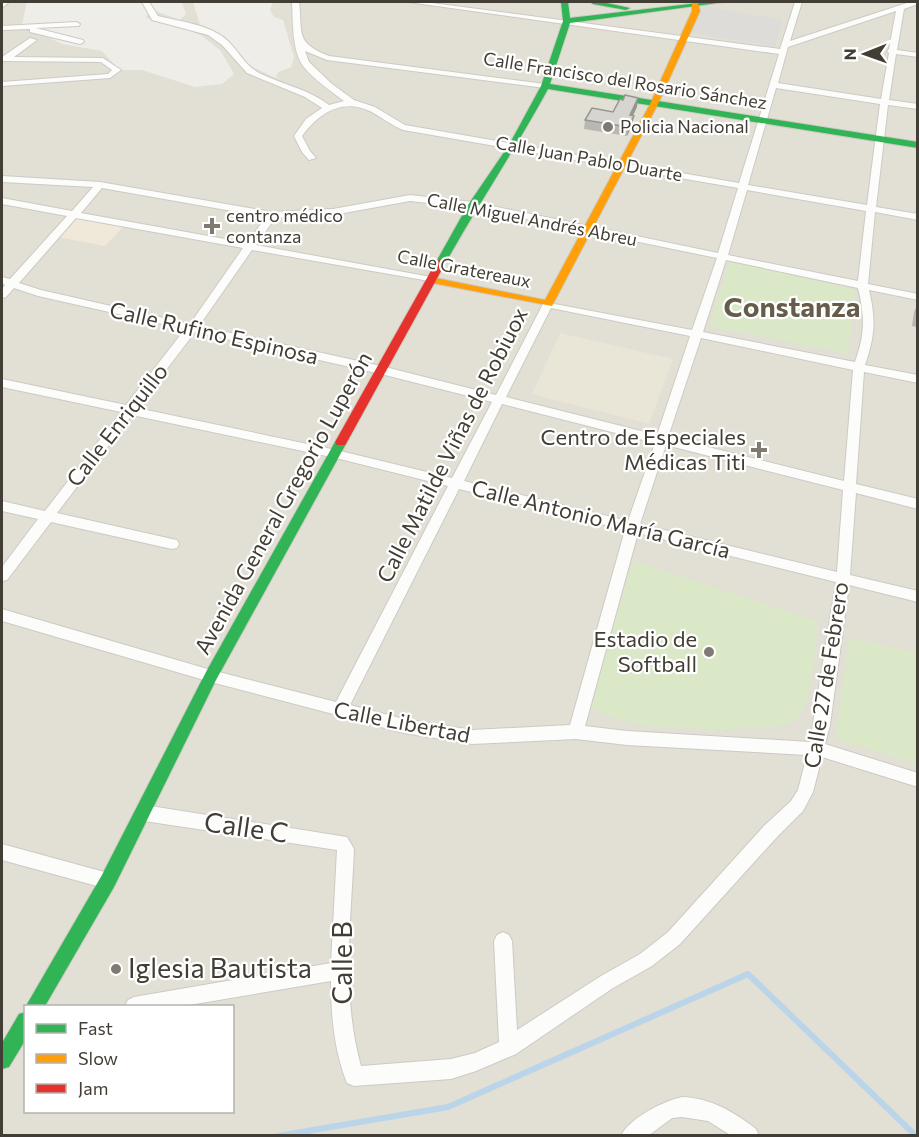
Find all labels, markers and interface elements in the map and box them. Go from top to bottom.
north arrow [835,24,895,84]
street label: Calle Francisco del Rosario Sánchez [482,47,769,113]
text: N [840,48,859,60]
place label: Policia Nacional [620,115,749,137]
marker: Policia Nacional [601,120,615,134]
street label: Calle Juan Pablo Duarte [494,131,684,185]
street label: Calle Miguel Andrés Abreu [425,188,639,250]
place label: centro médico contanza [226,204,343,247]
marker: centro médico contanza [203,217,221,235]
street label: Calle Gratereaux [396,244,533,292]
district label: Constanza [724,289,860,323]
street label: Calle Rufino Espinosa [107,295,321,370]
street label: Calle Matilde Viñas de Robiuox [370,303,533,587]
street label: Avenida General Gregorio Luperón [188,347,377,659]
street label: Calle Enriquillo [60,358,173,492]
place label: Centro de Especiales Médicas Titi [541,423,746,475]
marker: Centro de Especiales Médicas Titi [750,441,768,459]
street label: Calle Antonio María García [469,473,733,564]
street label: Calle 27 de Febrero [797,580,854,770]
place label: Estadio de Softball [594,625,697,677]
marker: Estadio de Softball [702,645,716,659]
street label: Calle Libertad [332,695,473,748]
street label: Calle C [202,804,290,849]
street label: Calle B [325,921,358,1005]
place label: Iglesia Bautista [128,951,312,984]
marker: Iglesia Bautista [109,962,123,976]
legend [24,1005,234,1113]
text: Fast [78,1017,113,1039]
text: Slow [78,1047,118,1069]
text: Jam [78,1077,108,1099]

